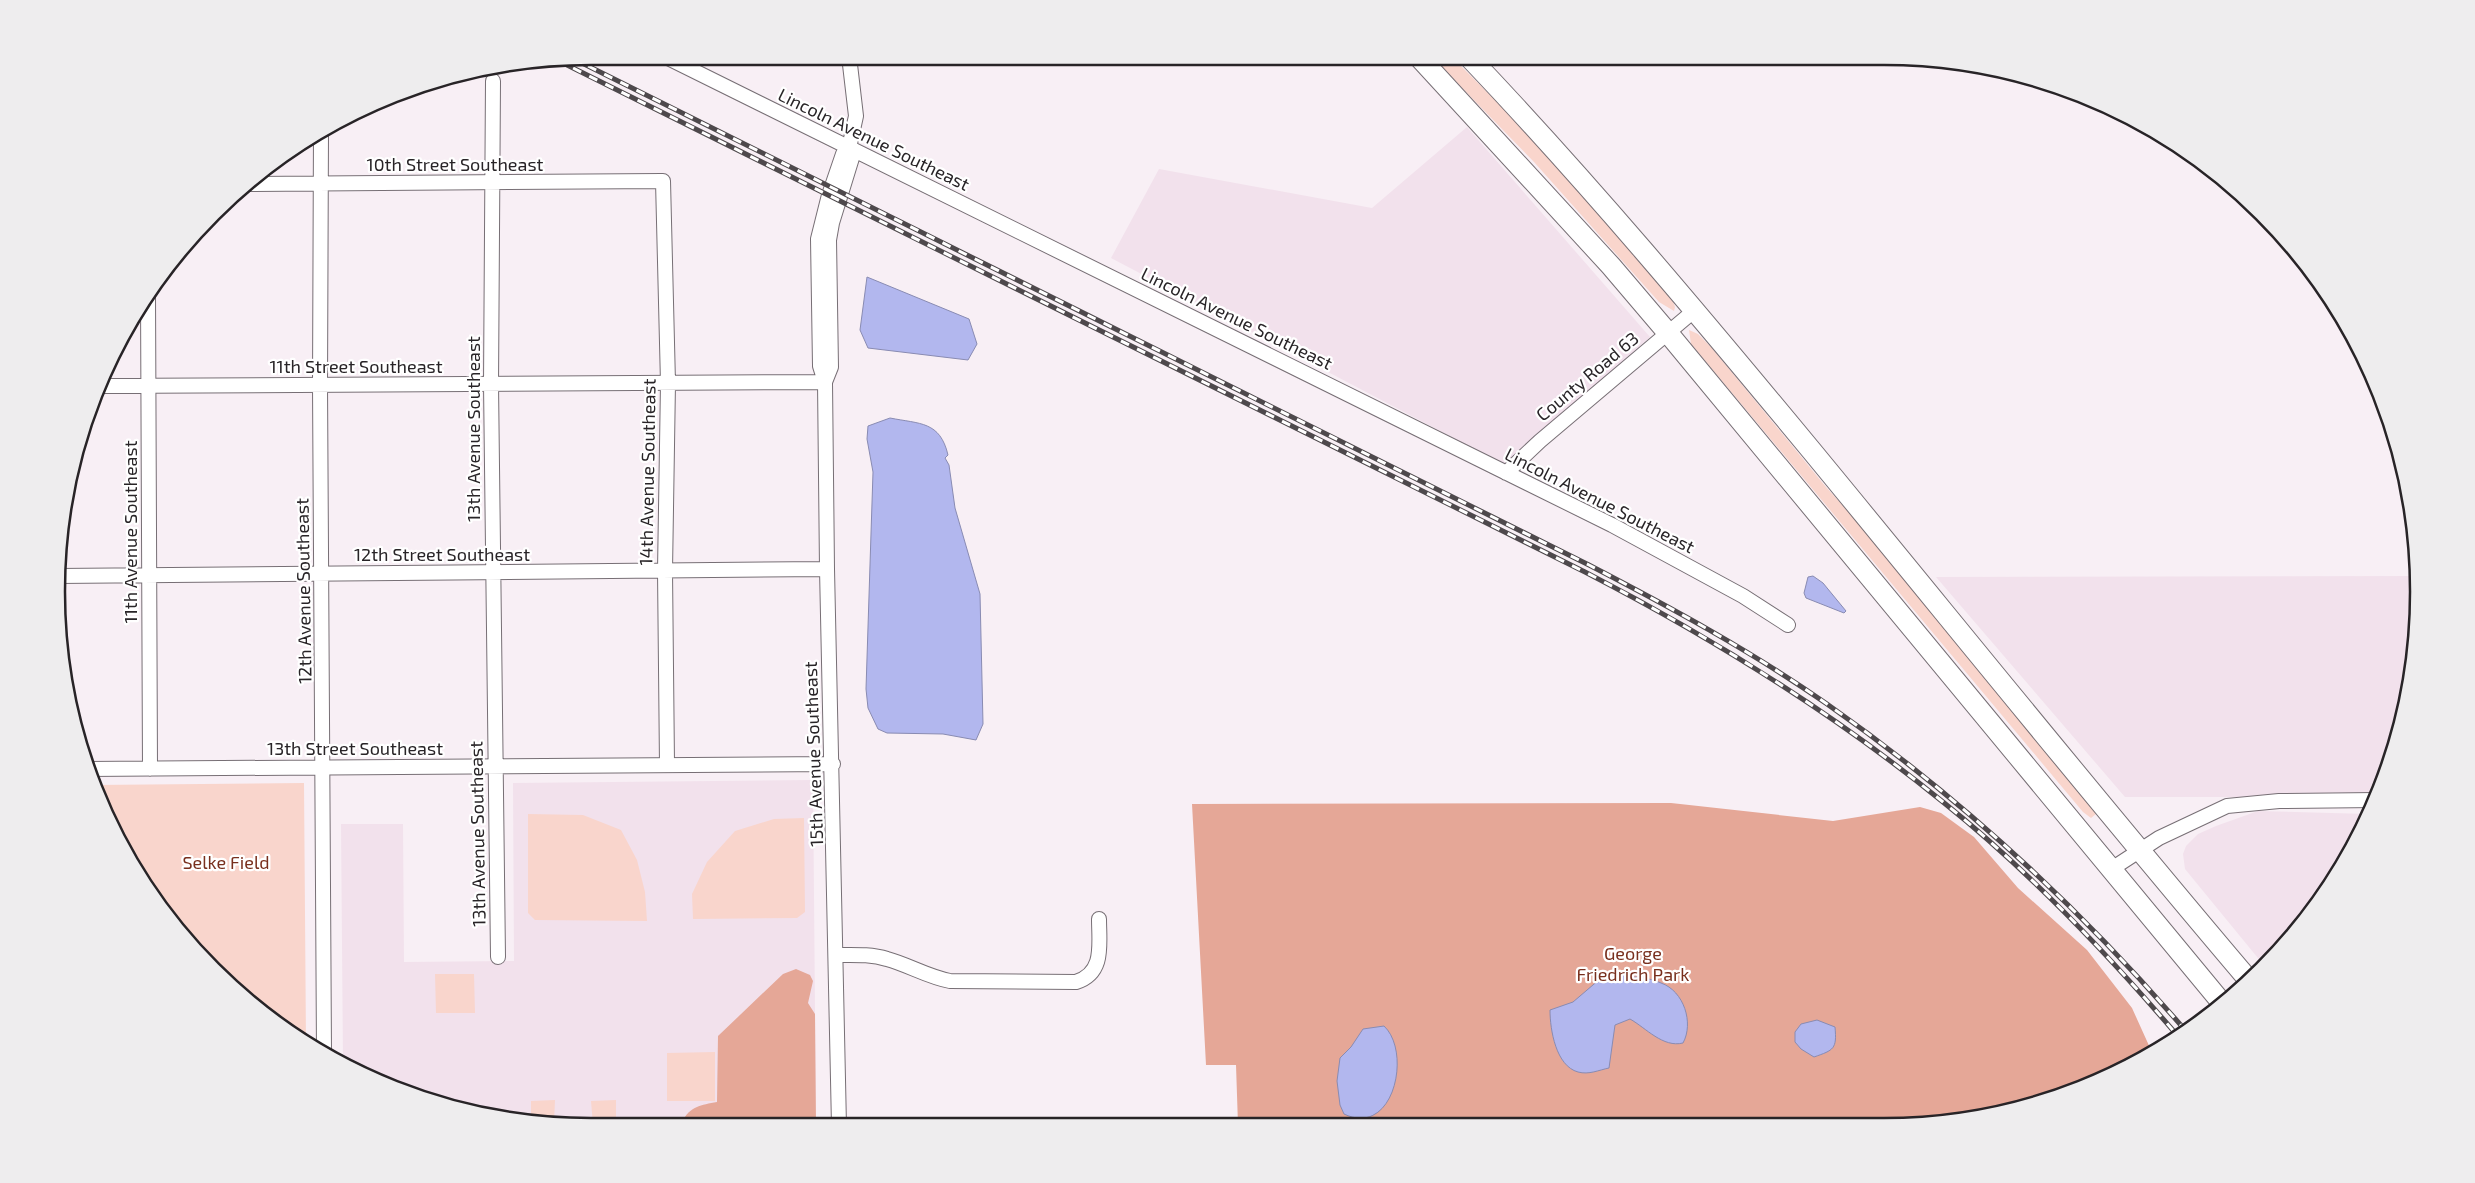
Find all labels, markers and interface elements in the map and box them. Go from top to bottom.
street label: Lincoln Avenue Southeast [775,83,973,195]
street label: 10th Street Southeast [367,153,544,175]
street label: Lincoln Avenue Southeast [1138,262,1336,374]
street label: County Road 63 [1531,327,1643,425]
street label: 13th Avenue Southeast [462,336,484,522]
street label: 11th Street Southeast [269,355,443,377]
street label: 14th Avenue Southeast [634,378,660,566]
street label: 11th Avenue Southeast [119,440,141,624]
street label: Lincoln Avenue Southeast [1501,442,1699,558]
street label: 12th Avenue Southeast [290,498,316,684]
street label: 12th Street Southeast [354,543,530,565]
street label: 15th Avenue Southeast [799,661,827,847]
street label: 13th Street Southeast [267,737,443,759]
street label: 13th Avenue Southeast [464,741,490,927]
park label: Selke Field [182,851,270,873]
park label: George Friedrich Park [1577,942,1689,985]

